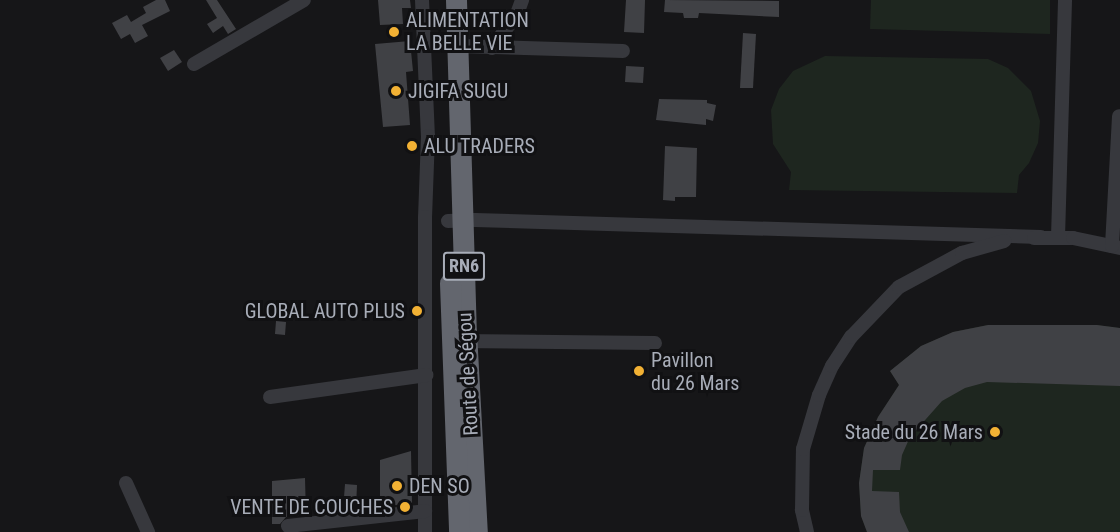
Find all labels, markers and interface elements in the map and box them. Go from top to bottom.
place label: ALIMENTATION LA BELLE VIE [406,8,529,55]
marker: ALIMENTATION LA BELLE VIE [387,25,401,39]
place label: JIGIFA SUGU [408,79,508,103]
marker: JIGIFA SUGU [389,84,403,98]
place label: ALU TRADERS [424,134,535,158]
marker: ALU TRADERS [405,139,419,153]
road number: RN6 [442,251,486,281]
place label: GLOBAL AUTO PLUS [245,299,405,323]
marker: GLOBAL AUTO PLUS [410,304,424,318]
street label: Route de Ségou [453,312,483,436]
place label: Pavillon du 26 Mars [651,348,739,395]
marker: Pavillon du 26 Mars [632,364,646,378]
place label: Stade du 26 Mars [845,420,983,444]
marker: Stade du 26 Mars [988,425,1002,439]
place label: DEN SO [409,474,470,498]
marker: DEN SO [390,479,404,493]
place label: VENTE DE COUCHES [230,495,393,519]
marker: VENTE DE COUCHES [398,500,412,514]

